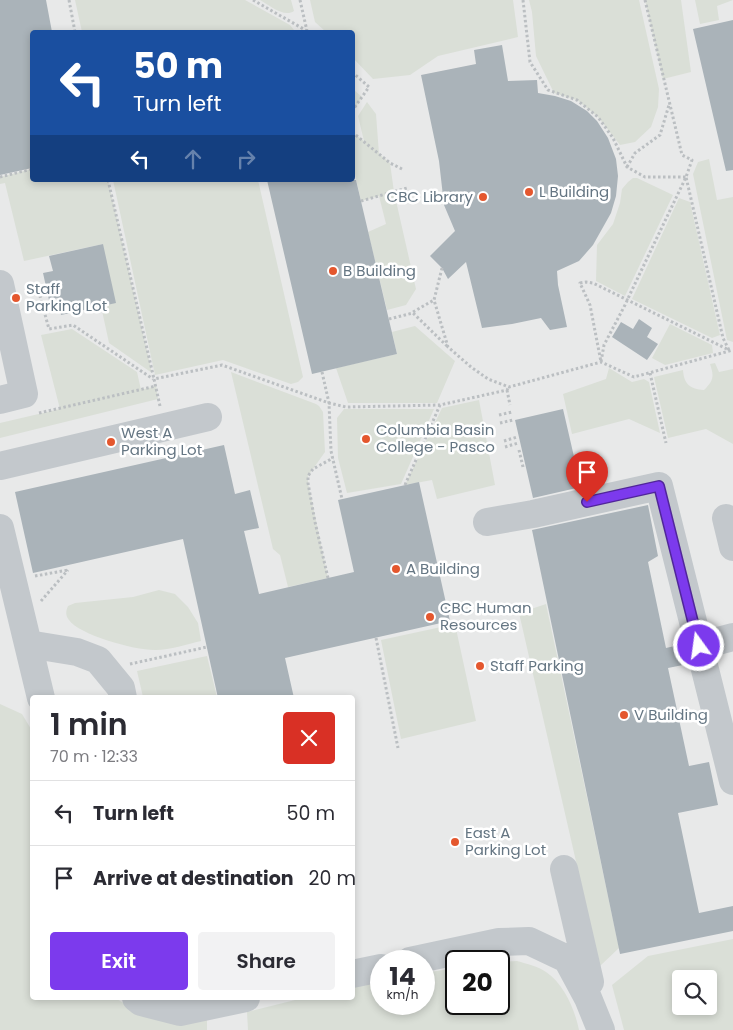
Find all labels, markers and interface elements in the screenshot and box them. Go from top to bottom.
text: 50 m [133,41,223,90]
icon: left [50,50,115,115]
text: Turn left [133,88,221,119]
icon: left [126,145,154,173]
icon: ahead [179,145,207,173]
icon: right [232,145,260,173]
place label: L Building [539,181,609,202]
place label: CBC Library [387,186,474,207]
marker: L Building [523,186,535,198]
marker: CBC Library [477,191,489,203]
place label: B Building [343,260,416,281]
marker: B Building [327,265,339,277]
place label: Staff Parking Lot [26,278,107,316]
marker: Staff Parking Lot [10,292,22,304]
place label: Columbia Basin College - Pasco [376,419,495,457]
place label: West A Parking Lot [121,422,202,460]
marker: Columbia Basin College - Pasco [360,433,372,445]
marker: West A Parking Lot [105,436,117,448]
pin [566,451,608,502]
icon: arrive [573,458,601,486]
place label: A Building [406,558,480,579]
marker: A Building [390,563,402,575]
place label: CBC Human Resources [440,597,532,635]
marker: CBC Human Resources [424,611,436,623]
position arrow [672,619,724,671]
place label: Staff Parking [490,655,584,676]
marker: Staff Parking [474,660,486,672]
text: 1 min [50,703,128,746]
place label: V Building [634,704,708,725]
marker: V Building [618,709,630,721]
button: close [283,712,335,764]
text: 70 m · 12:33 [50,745,138,768]
icon: left [50,799,78,827]
text: Turn left [93,800,174,827]
text: 50 m [286,800,335,827]
place label: East A Parking Lot [465,822,546,860]
marker: East A Parking Lot [449,836,461,848]
icon: arrive [50,864,78,892]
text: Arrive at destination [93,865,294,892]
text: 20 m [309,865,356,892]
button: Exit [50,932,188,990]
button: Share [198,932,335,990]
speed limit sign: 20 [445,950,510,1015]
text: 14 [389,959,416,994]
map controls [672,970,717,1015]
button: search [672,970,717,1015]
text: km/h [387,986,418,1003]

